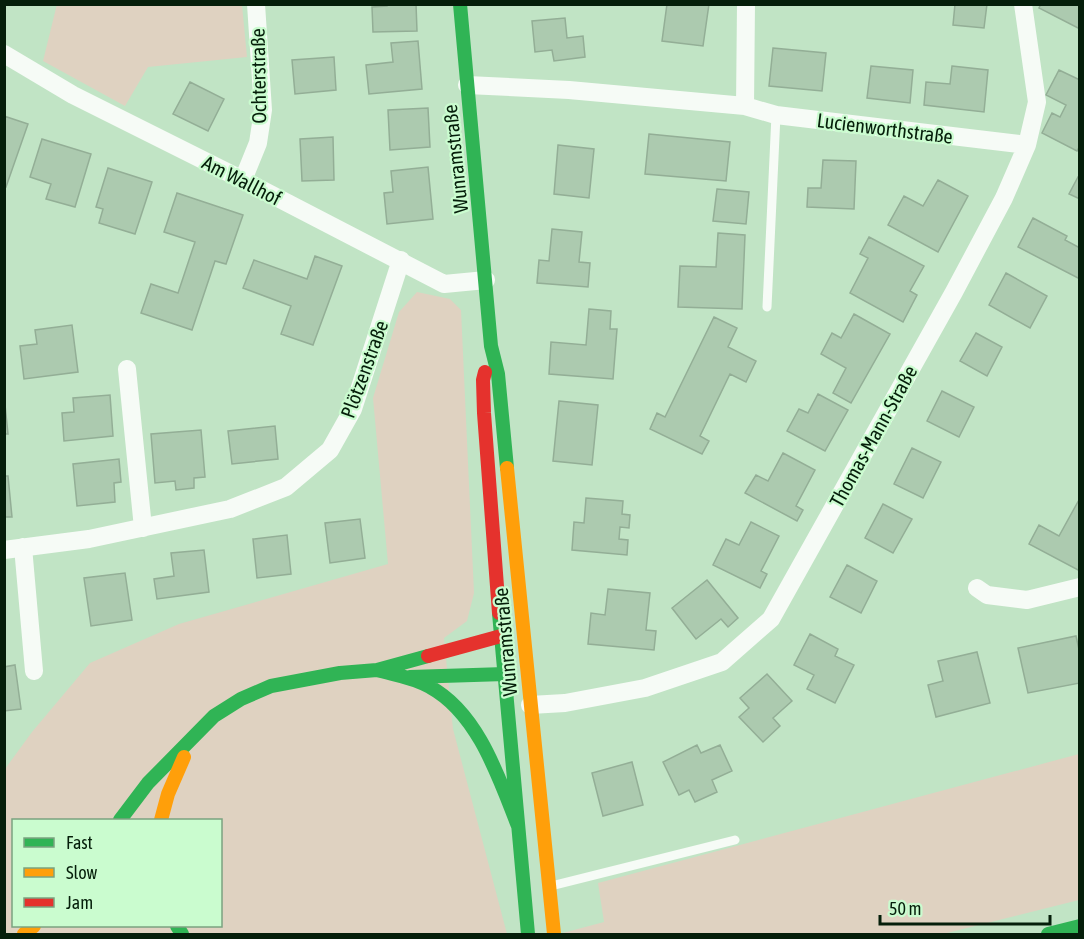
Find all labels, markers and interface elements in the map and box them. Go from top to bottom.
street label: Ochterstraße [246,28,270,124]
street label: Wunramstraße [438,104,472,214]
street label: Lucienworthstraße [816,108,954,148]
street label: Am Wallhof [199,150,286,210]
street label: Plötzenstraße [336,317,392,421]
street label: Thomas-Mann-Straße [825,361,921,511]
street label: Wunramstraße [489,587,521,697]
legend [12,819,222,927]
text: Fast [66,832,93,853]
text: Slow [66,862,97,883]
scale bar [880,888,1050,926]
text: Jam [66,892,93,913]
text: 50 m [889,898,921,919]

